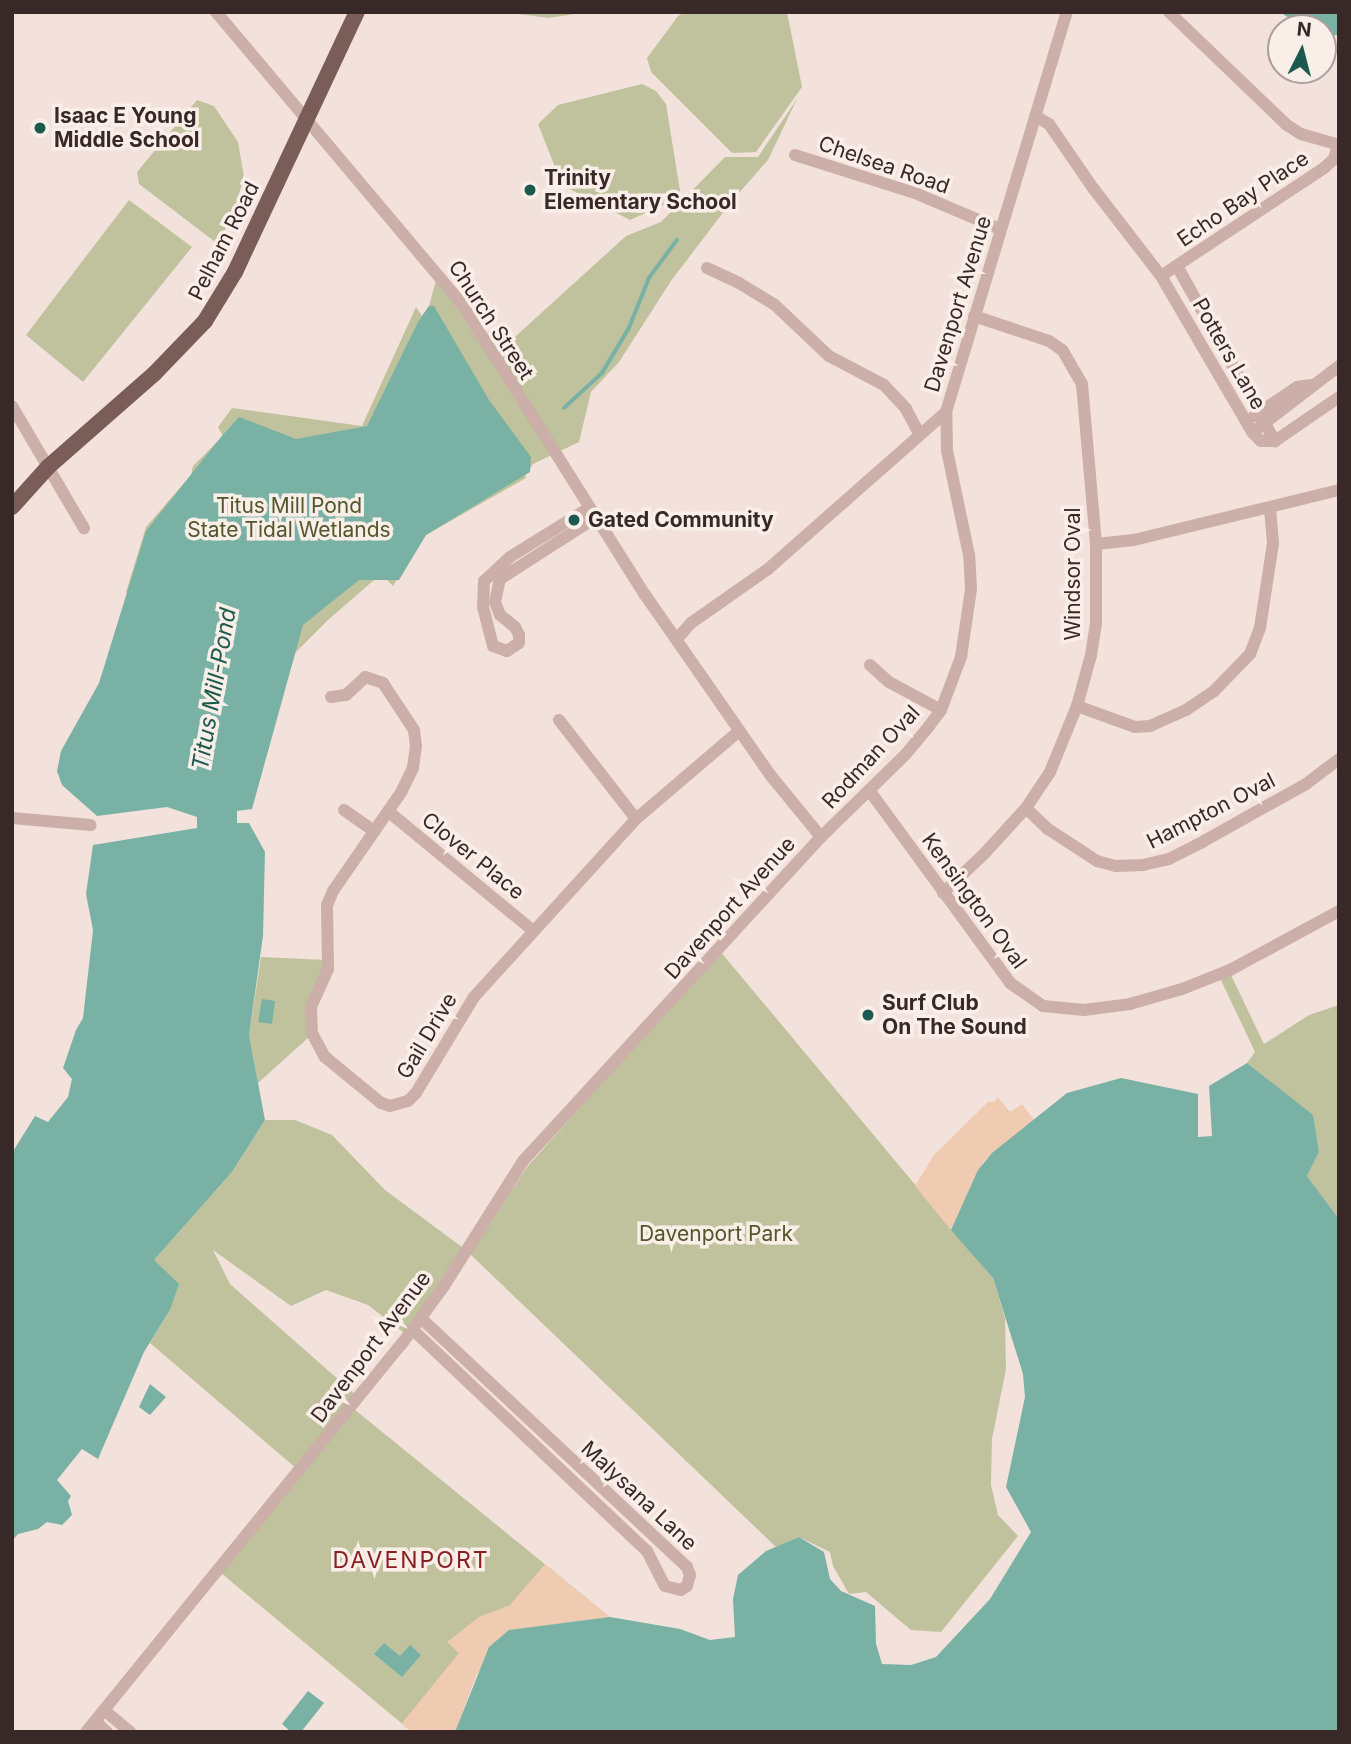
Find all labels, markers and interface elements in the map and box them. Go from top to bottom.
north arrow [1267,14,1337,84]
text: N [1296,17,1312,42]
place label: Isaac E Young Middle School [54,103,200,153]
marker: Isaac E Young Middle School [32,120,48,136]
street label: Chelsea Road [815,131,953,199]
street label: Echo Bay Place [1173,146,1313,252]
place label: Trinity Elementary School [544,165,737,215]
street label: Pelham Road [183,177,265,305]
marker: Trinity Elementary School [522,182,538,198]
street label: Davenport Avenue [919,213,997,395]
street label: Church Street [443,256,539,384]
street label: Potters Lane [1187,294,1271,414]
park label: Titus Mill Pond State Tidal Wetlands [187,493,391,543]
place label: Gated Community [588,507,774,533]
street label: Windsor Oval [1060,507,1086,641]
marker: Gated Community [566,512,582,528]
water label: Titus Mill-Pond [186,606,242,772]
street label: Rodman Oval [817,700,925,814]
street label: Hampton Oval [1143,768,1279,854]
street label: Clover Place [417,807,529,905]
street label: Kensington Oval [916,828,1032,974]
street label: Davenport Avenue [659,832,801,984]
street label: Gail Drive [392,989,462,1083]
place label: Surf Club On The Sound [882,990,1027,1040]
marker: Surf Club On The Sound [860,1007,876,1023]
park label: Davenport Park [639,1221,793,1247]
street label: Davenport Avenue [306,1266,436,1428]
street label: Malysana Lane [576,1436,702,1556]
district label: DAVENPORT [334,1546,488,1574]

